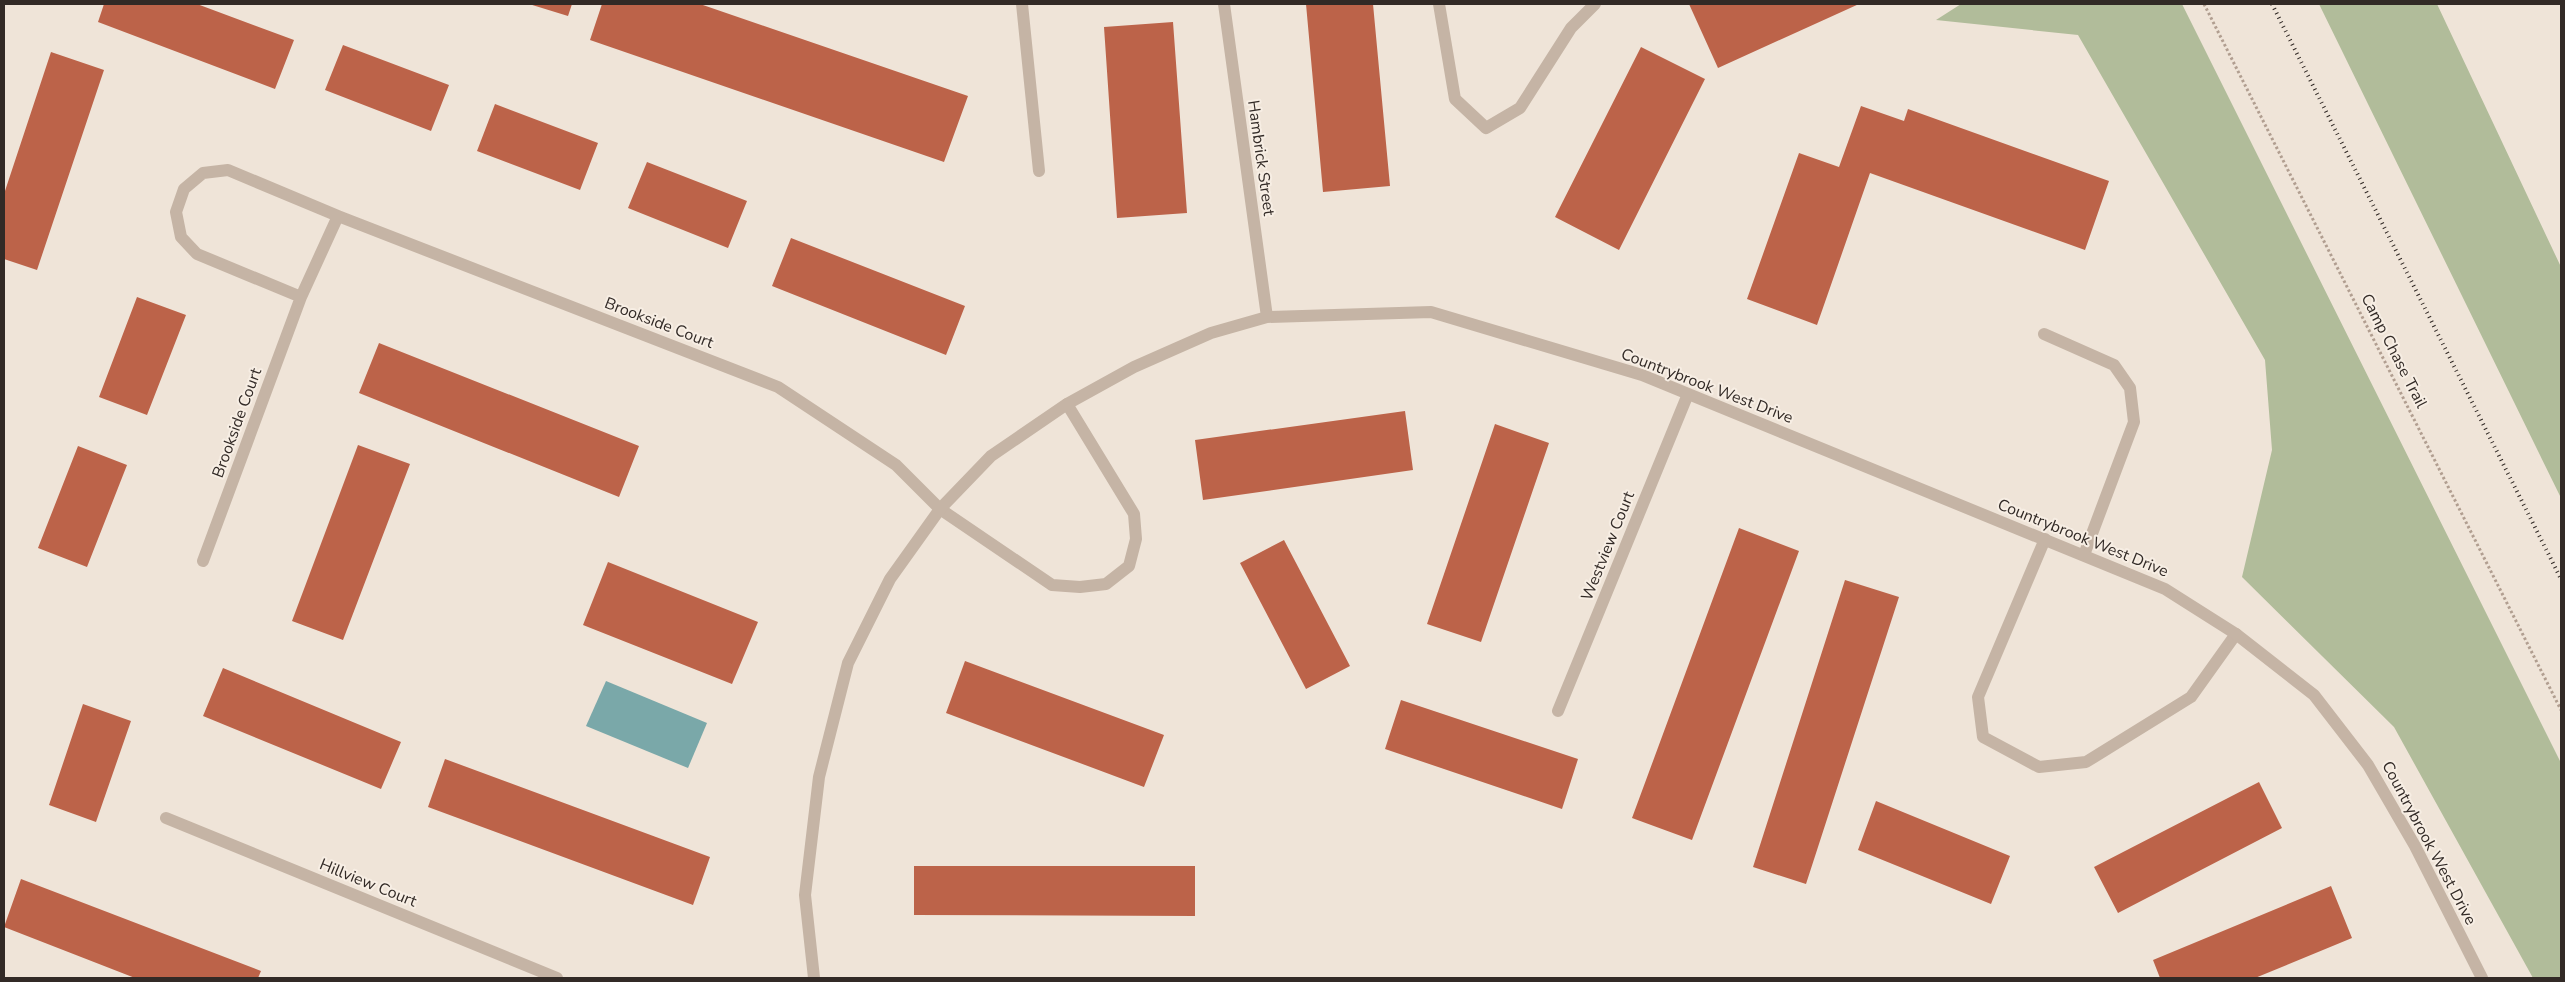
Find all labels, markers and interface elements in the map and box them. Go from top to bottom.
street label: Hambrick Street [1242,99,1280,218]
street label: Camp Chase Trail [2356,290,2432,412]
street label: Brookside Court [601,292,717,354]
street label: Countrybrook West Drive [1618,343,1796,429]
street label: Brookside Court [207,365,267,481]
street label: Westview Court [1576,488,1640,604]
street label: Countrybrook West Drive [1994,494,2172,582]
street label: Countrybrook West Drive [2376,757,2482,929]
street label: Hillview Court [316,854,420,913]

